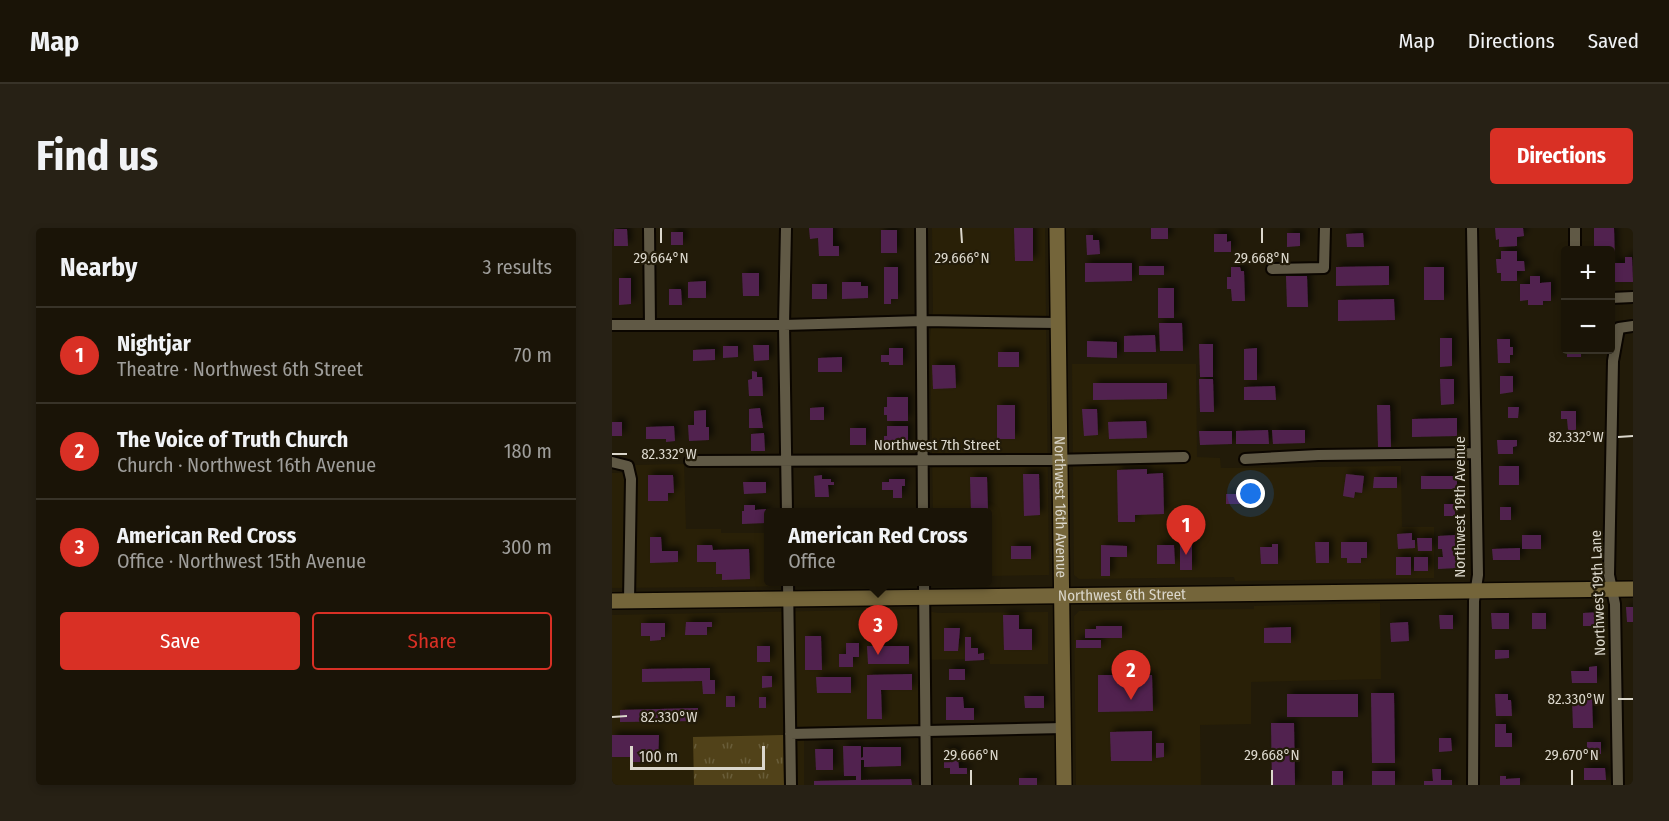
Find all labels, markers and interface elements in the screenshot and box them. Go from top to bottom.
text: Map [30,25,79,58]
text: Map [1398,28,1435,54]
text: Directions [1468,28,1555,54]
text: Saved [1588,28,1639,54]
button: Directions [1490,128,1633,184]
text: Find us [36,131,158,181]
map controls [1561,246,1615,354]
button: + [1561,246,1615,300]
text: 29.664°N [633,249,689,267]
text: 29.666°N [934,249,990,267]
text: 29.668°N [1234,249,1290,267]
text: Nearby [60,252,137,283]
text: 3 results [483,255,552,279]
button: − [1561,300,1615,354]
text: Nightjar [117,330,191,357]
text: 1 [75,343,84,367]
text: 70 m [514,343,552,367]
text: Theatre · Northwest 6th Street [117,357,363,381]
text: The Voice of Truth Church [117,426,348,453]
text: 82.332°W [1548,428,1604,446]
street label: Northwest 7th Street [874,436,1000,454]
street label: Northwest 16th Avenue [1051,436,1070,578]
street label: Northwest 19th Avenue [1451,436,1469,578]
text: 2 [75,439,84,463]
text: 180 m [504,439,552,463]
text: 82.332°W [641,445,697,463]
text: Church · Northwest 16th Avenue [117,453,376,477]
your location [1236,479,1265,508]
pin: 1 [1166,506,1206,555]
popup [764,508,992,586]
text: American Red Cross [117,522,296,549]
text: American Red Cross [788,522,968,549]
street label: Northwest 19th Lane [1587,530,1609,656]
text: 3 [75,535,84,559]
text: 300 m [502,535,552,559]
text: Office · Northwest 15th Avenue [117,549,366,573]
text: Office [788,549,836,573]
street label: Northwest 6th Street [1058,585,1186,605]
pin: 3 [858,606,898,655]
button: Save [60,612,300,670]
button: Share [312,612,552,670]
pin: 2 [1112,650,1150,700]
text: 82.330°W [1548,690,1604,708]
text: 82.330°W [641,708,697,726]
scale bar [630,743,765,770]
text: 29.666°N [943,746,999,764]
text: 29.668°N [1244,746,1300,764]
text: 29.670°N [1545,746,1599,764]
text: 100 m [639,747,678,766]

